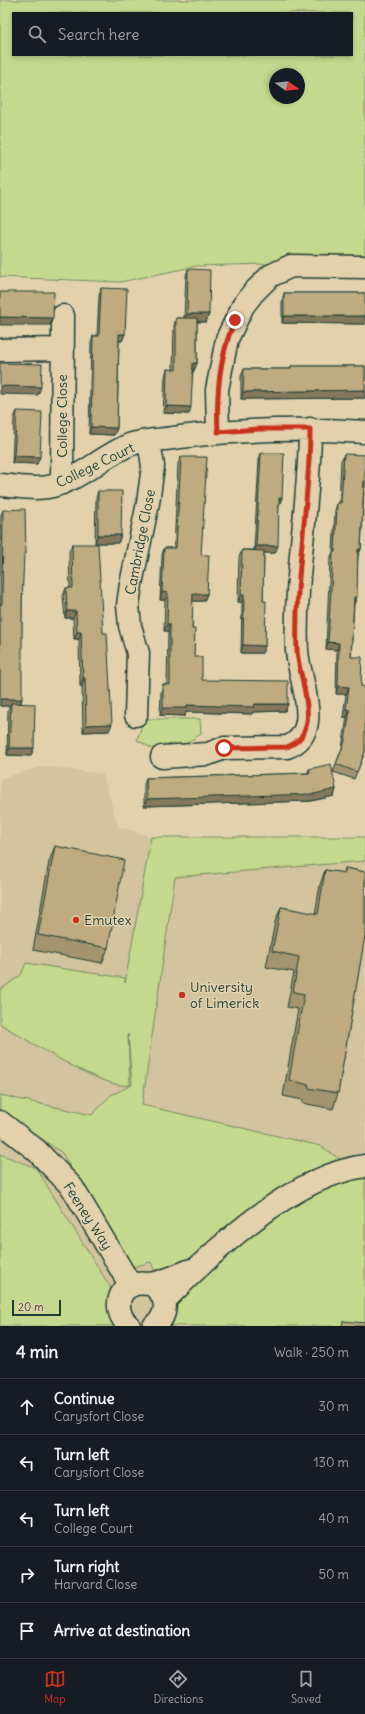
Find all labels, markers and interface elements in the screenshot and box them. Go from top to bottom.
search box [12,12,353,56]
icon: search [26,23,48,45]
text: Search here [58,25,139,44]
north arrow [269,68,305,104]
route end [226,311,244,329]
street label: College Close [53,374,71,458]
street label: College Court [53,438,137,492]
street label: Cambridge Close [121,488,159,596]
route start [215,739,233,757]
place label: Emutex [84,911,132,929]
marker: Emutex [71,915,81,925]
place label: University of Limerick [190,978,259,1012]
marker: University of Limerick [177,990,187,1000]
street label: Feeney Way [59,1179,117,1253]
scale bar [12,1298,61,1317]
text: 20 m [18,1300,44,1314]
text: 4 min [16,1341,58,1363]
text: Walk · 250 m [274,1344,349,1361]
text: Continue [54,1389,115,1408]
icon: ahead [16,1396,38,1418]
text: 30 m [319,1398,349,1415]
text: Carysfort Close [54,1408,144,1425]
text: Turn left [54,1445,109,1464]
icon: left [16,1452,38,1474]
text: 130 m [313,1454,349,1471]
text: Carysfort Close [54,1464,144,1481]
text: Turn left [54,1501,109,1520]
icon: left [16,1508,38,1530]
text: 40 m [318,1510,349,1527]
text: College Court [54,1520,133,1537]
text: Turn right [54,1557,119,1576]
icon: right [16,1564,38,1586]
text: 50 m [318,1566,349,1583]
text: Harvard Close [54,1576,137,1593]
icon: arrive [16,1620,38,1642]
text: Arrive at destination [54,1621,190,1640]
tab: Map [44,1668,66,1706]
tab: Directions [154,1668,203,1706]
tab: Saved [291,1668,321,1706]

